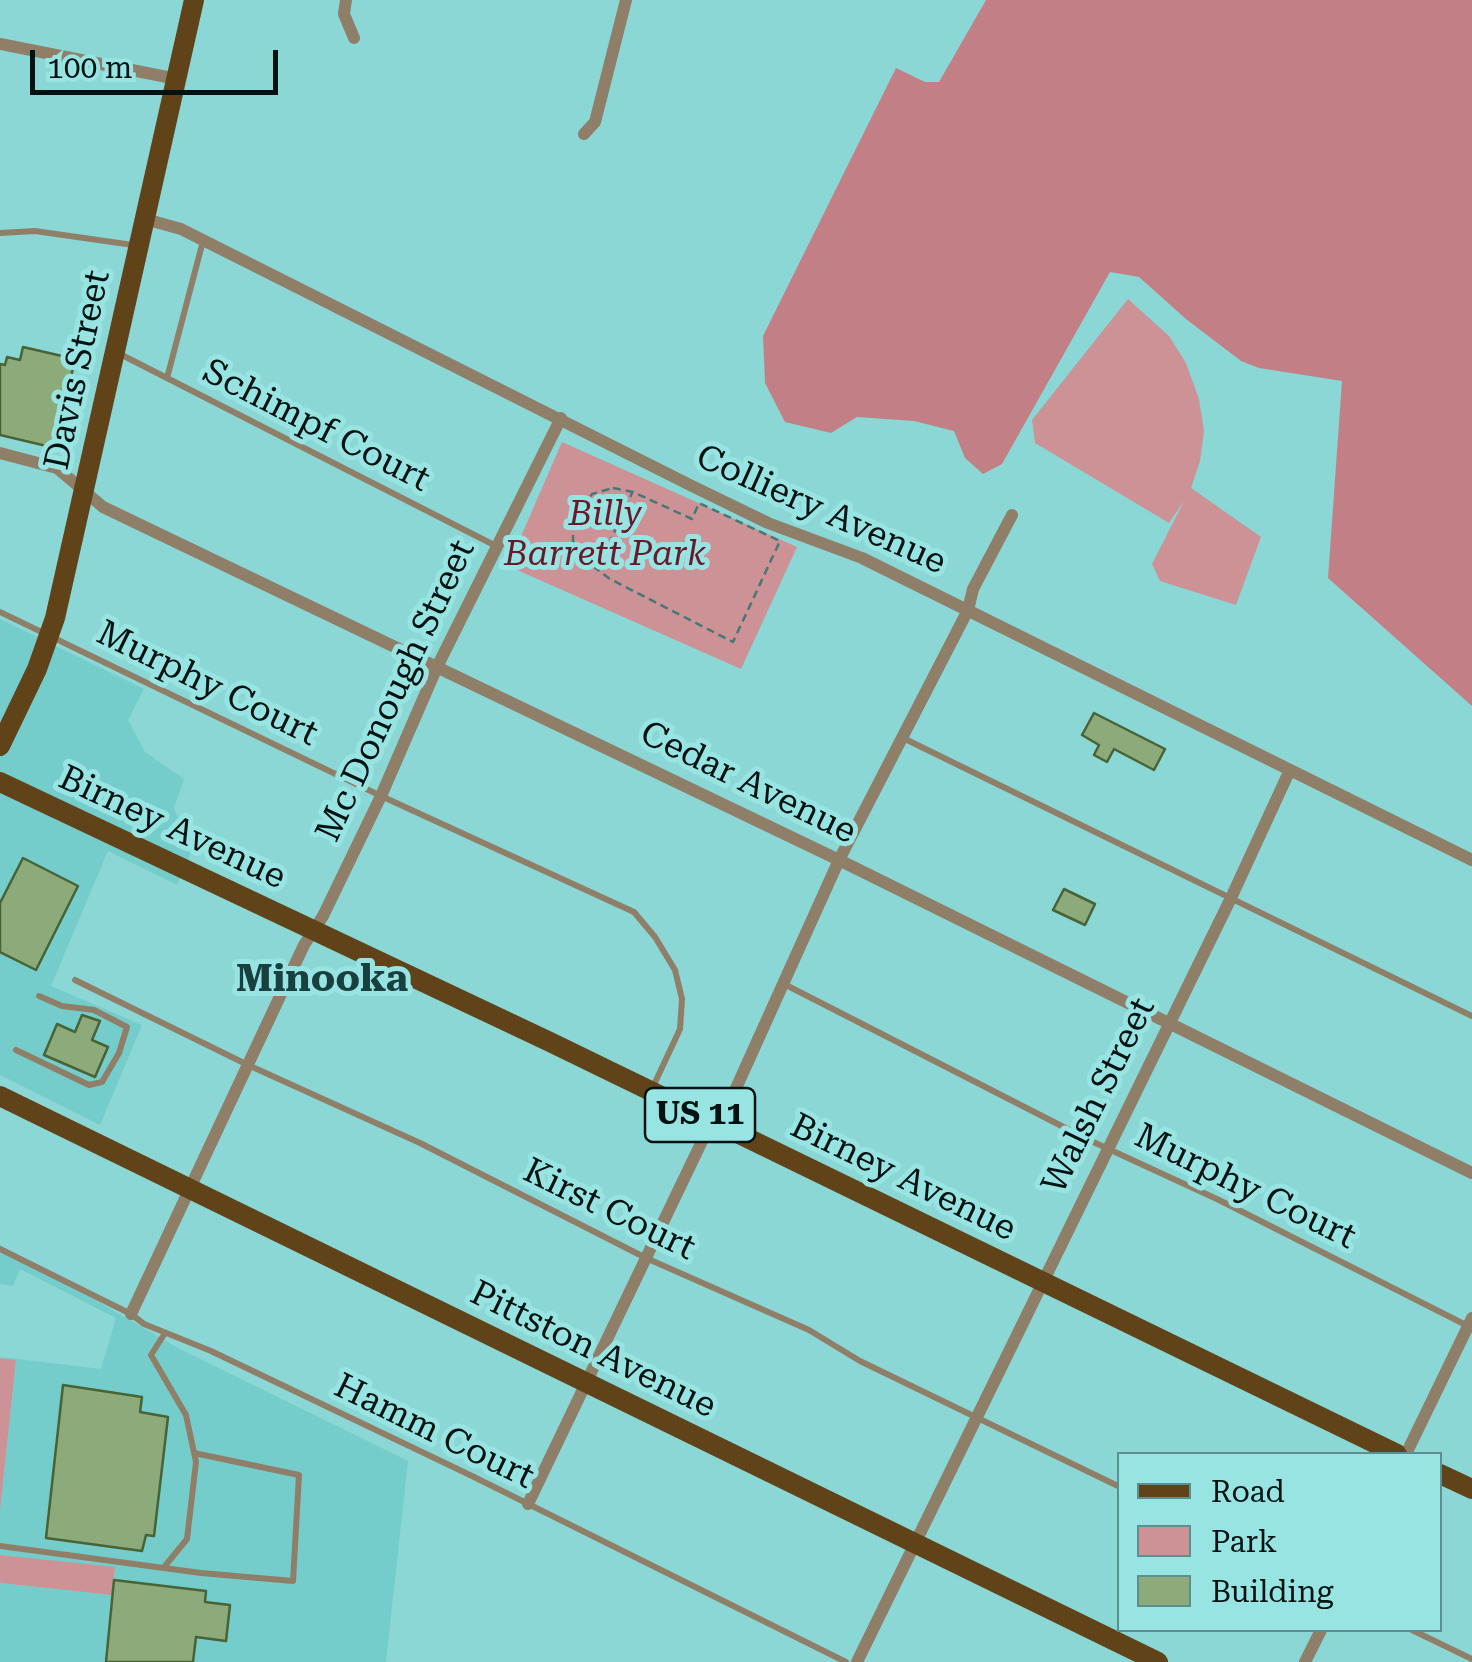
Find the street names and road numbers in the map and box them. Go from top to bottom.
street label: Davis Street [36,267,120,473]
street label: Schimpf Court [196,351,436,501]
street label: Colliery Avenue [690,436,952,584]
street label: Mc Donough Street [308,534,484,848]
street label: Murphy Court [90,612,324,756]
street label: Cedar Avenue [633,713,863,853]
street label: Birney Avenue [52,757,292,899]
street label: Walsh Street [1034,991,1164,1201]
road number: US 11 [645,1088,755,1142]
street label: Birney Avenue [784,1105,1022,1251]
street label: Murphy Court [1128,1115,1362,1259]
street label: Kirst Court [516,1150,702,1270]
street label: Pittston Avenue [463,1272,723,1428]
street label: Hamm Court [327,1366,541,1498]

